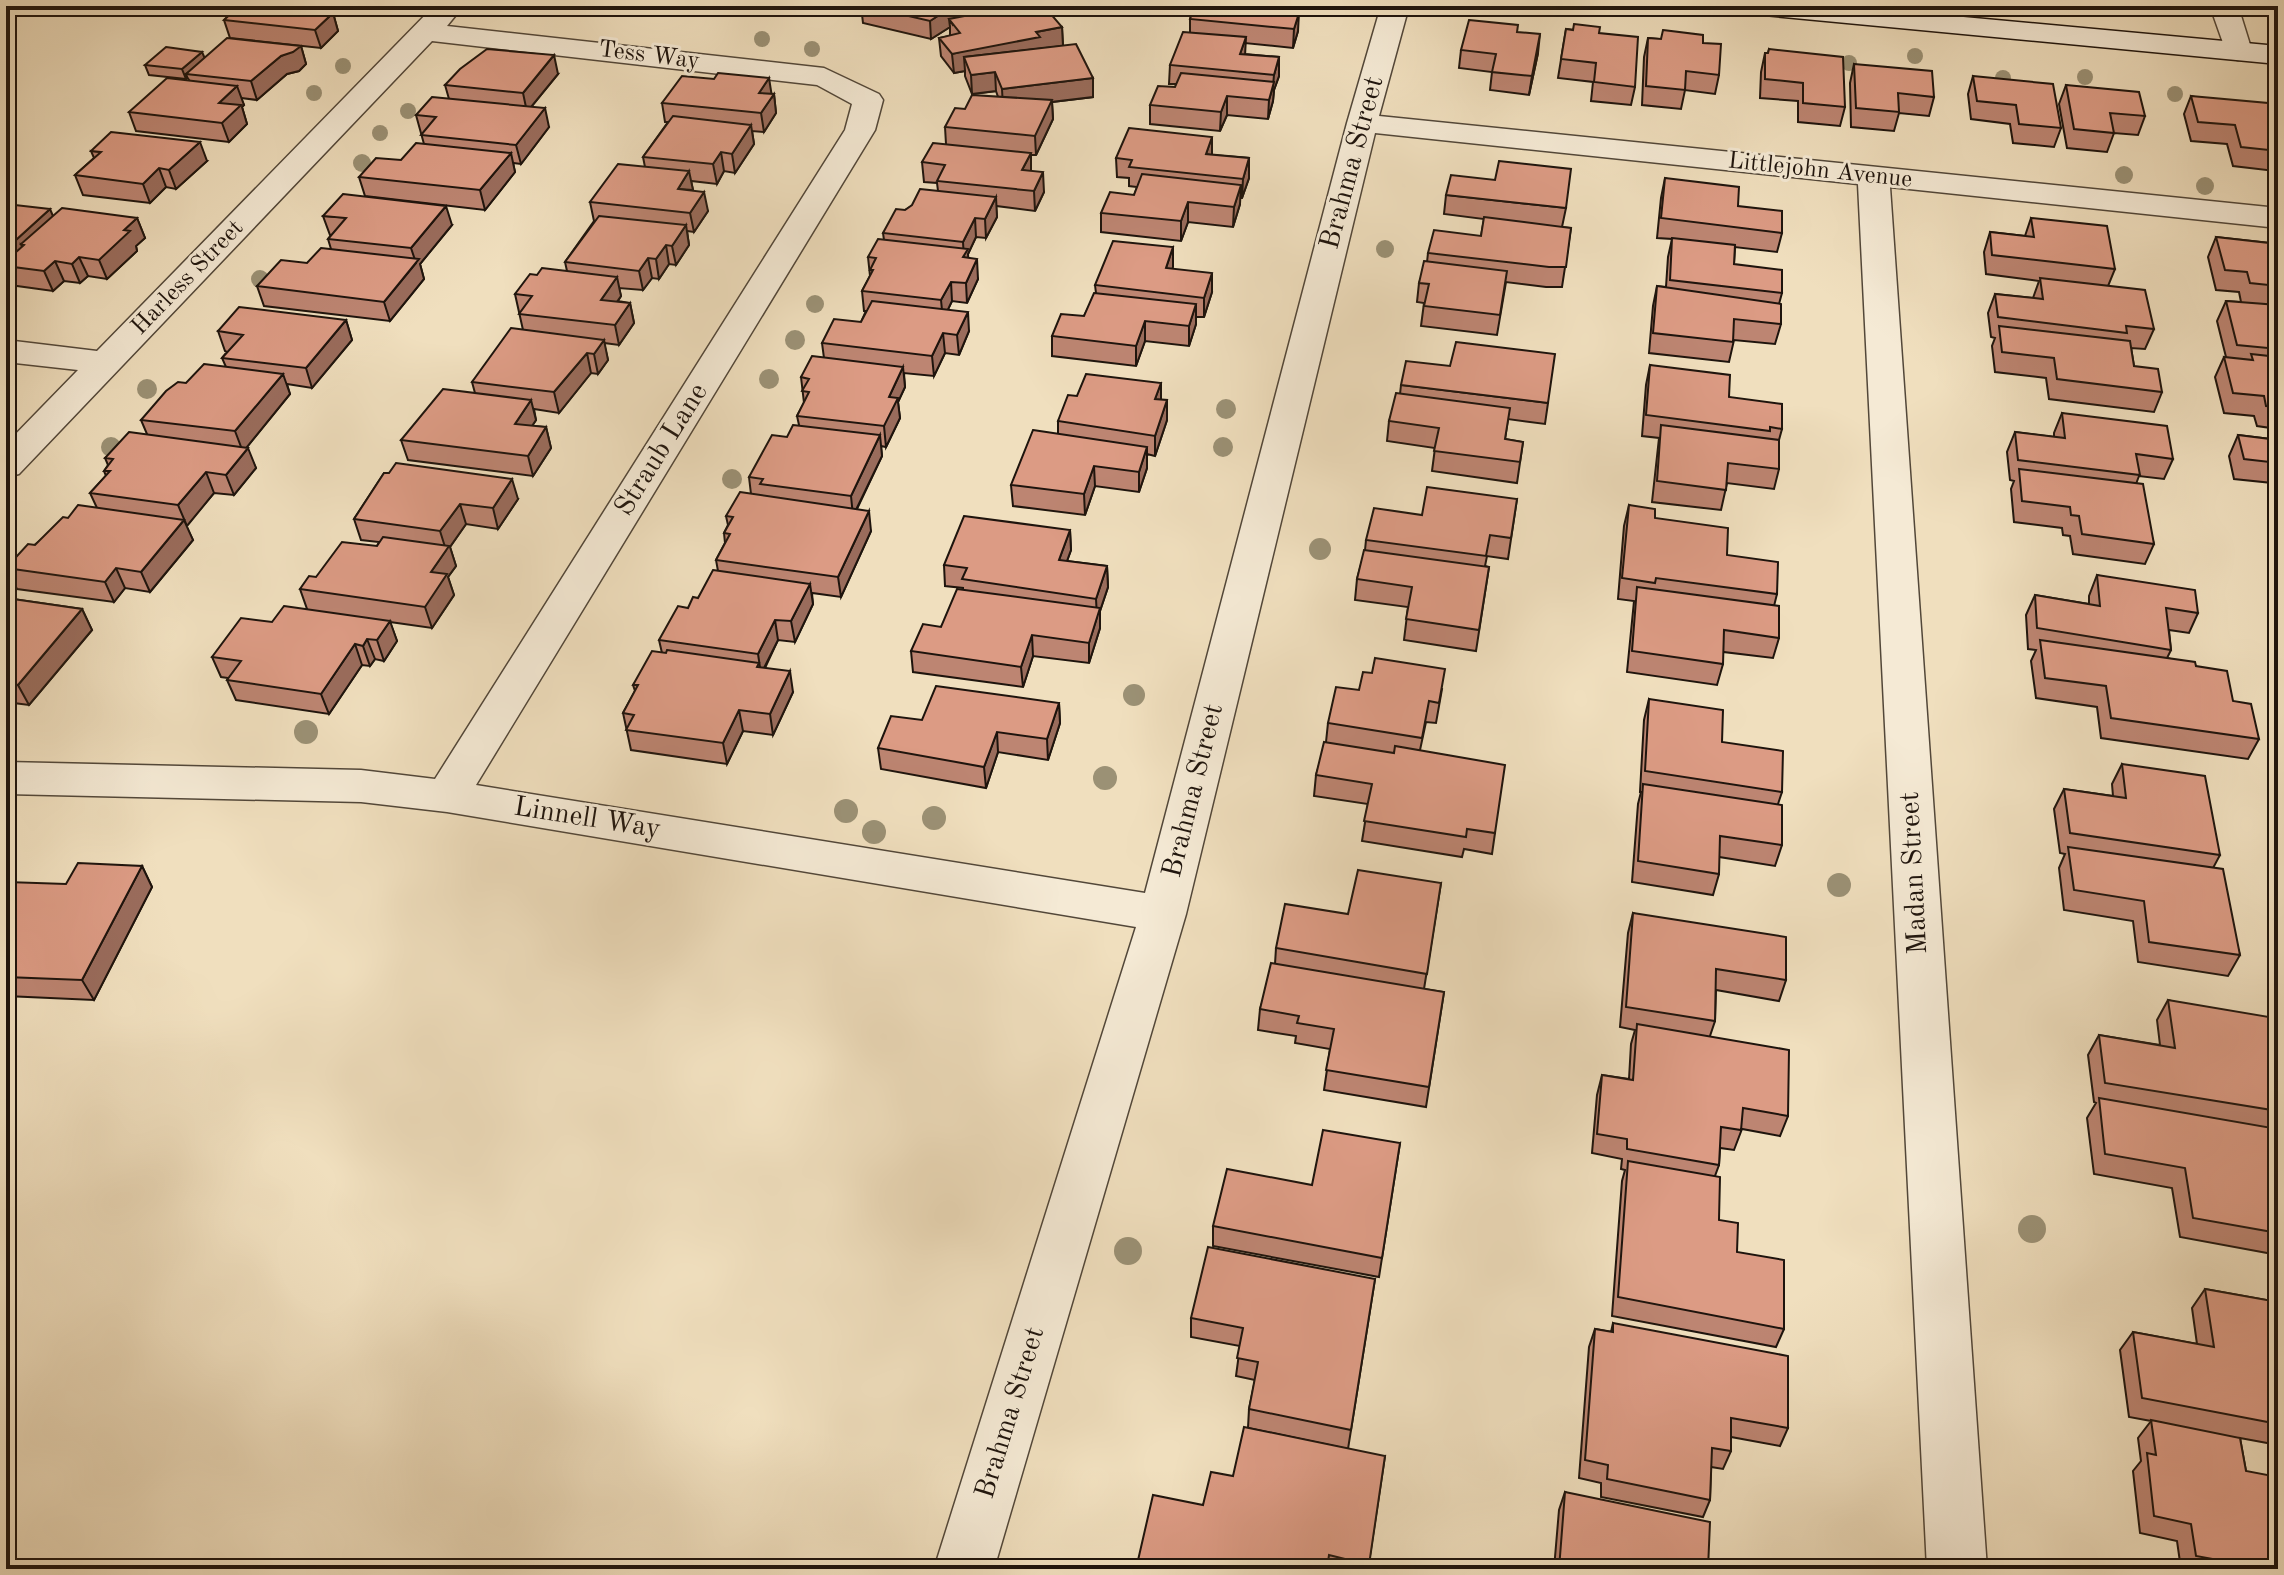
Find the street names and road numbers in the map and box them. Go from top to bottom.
street label: Tess Way [597,38,701,74]
street label: Brahma Street [1316,73,1390,253]
street label: Littlejohn Avenue [1727,149,1913,193]
street label: Harless Street [128,216,248,340]
street label: Straub Lane [610,379,714,521]
street label: Brahma Street [1159,701,1229,881]
street label: Madan Street [1897,791,1933,955]
street label: Linnell Way [512,794,663,844]
street label: Brahma Street [972,1324,1050,1502]

